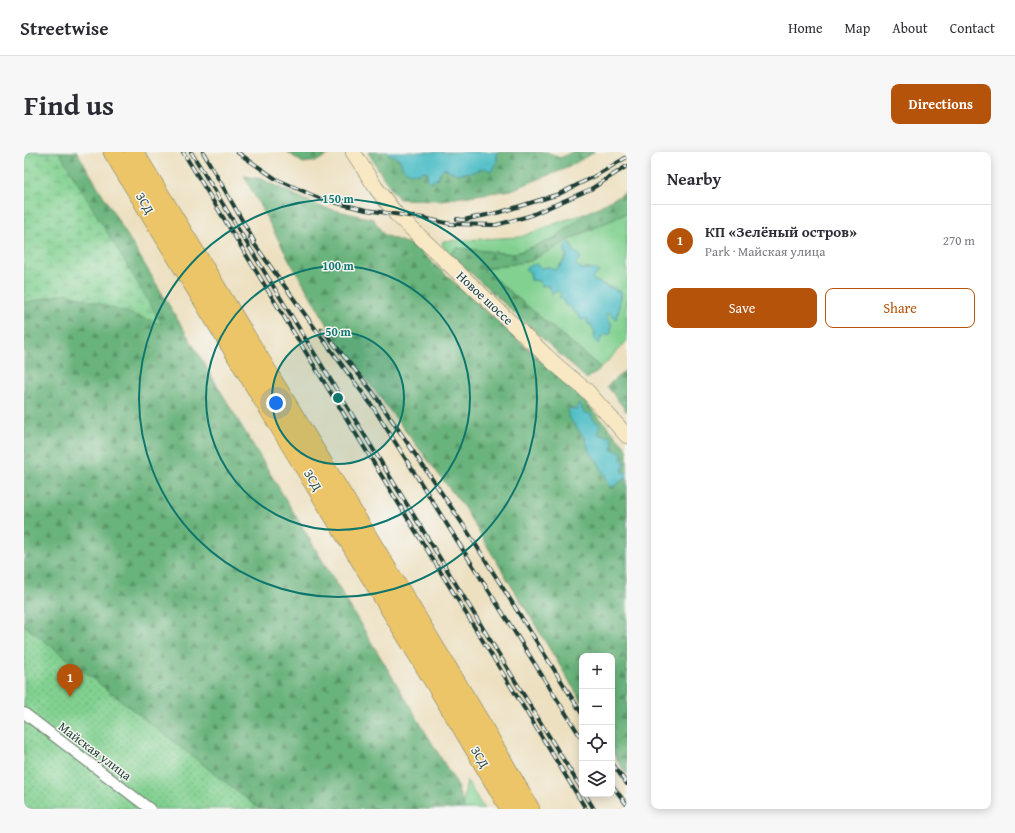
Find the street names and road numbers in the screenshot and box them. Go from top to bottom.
street label: ЗСД [131,189,159,217]
street label: Новое шоссе [452,267,518,329]
street label: ЗСД [299,466,327,494]
street label: Майская улица [54,717,136,785]
street label: ЗСД [466,743,494,771]

